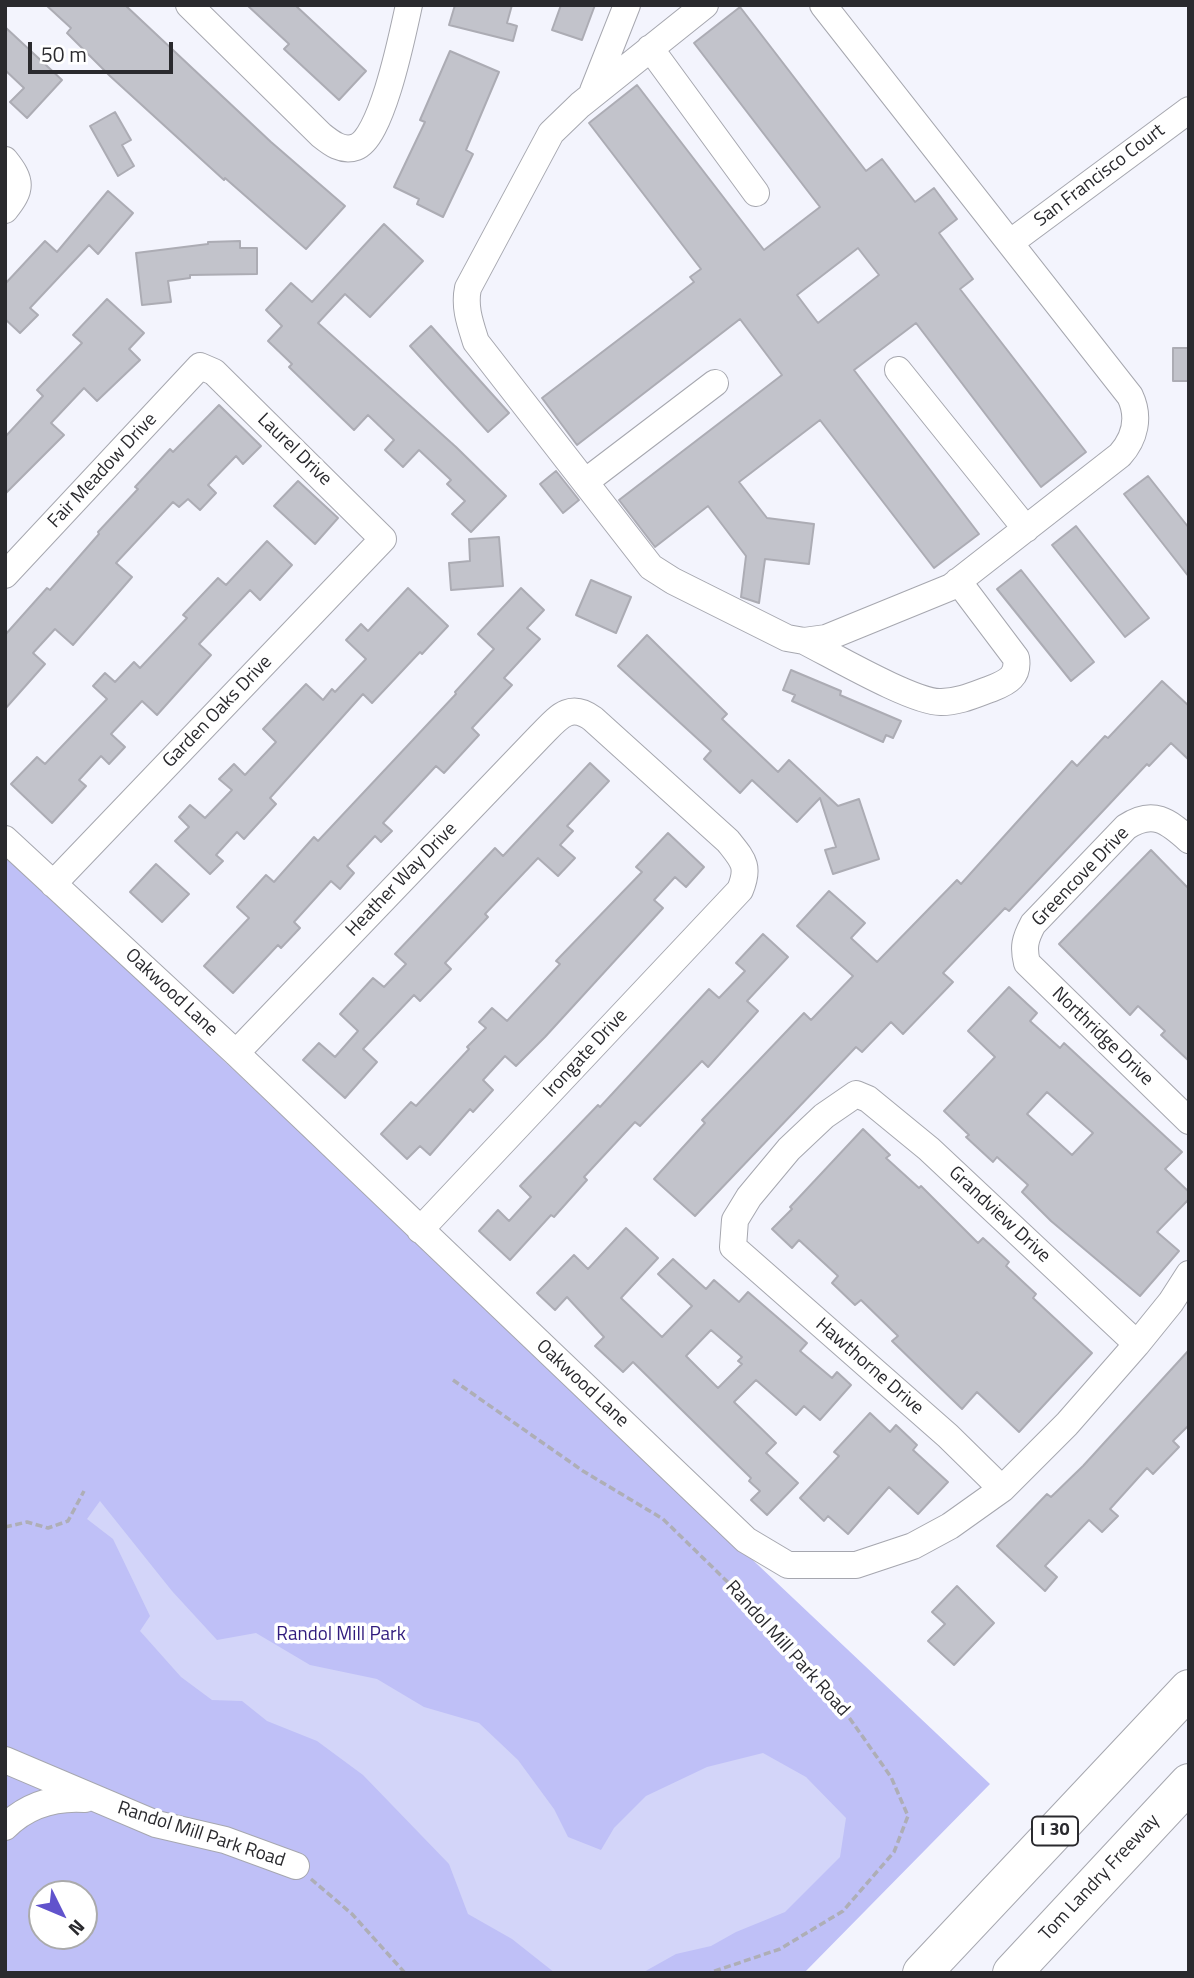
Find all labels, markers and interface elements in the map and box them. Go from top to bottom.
scale bar [32,28,177,72]
text: 50 m [41,38,87,70]
street label: San Francisco Court [1030,120,1170,232]
street label: Fair Meadow Drive [44,409,162,533]
street label: Laurel Drive [252,409,336,491]
street label: Garden Oaks Drive [159,651,277,773]
street label: Heather Way Drive [342,818,462,942]
street label: Greencove Drive [1028,822,1134,932]
street label: Oakwood Lane [120,944,222,1042]
street label: Northridge Drive [1047,983,1157,1091]
street label: Irongate Drive [539,1005,633,1103]
street label: Grandview Drive [943,1162,1055,1268]
street label: Hawthorne Drive [810,1314,928,1420]
street label: Oakwood Lane [531,1335,633,1433]
street label: Randol Mill Park Road [720,1576,854,1722]
park label: Randol Mill Park [276,1624,406,1646]
street label: Randol Mill Park Road [114,1797,288,1873]
street label: Tom Landry Freeway [1035,1810,1165,1946]
road number: I 30 [1032,1816,1078,1845]
north arrow [28,1880,98,1950]
text: N [62,1914,92,1943]

